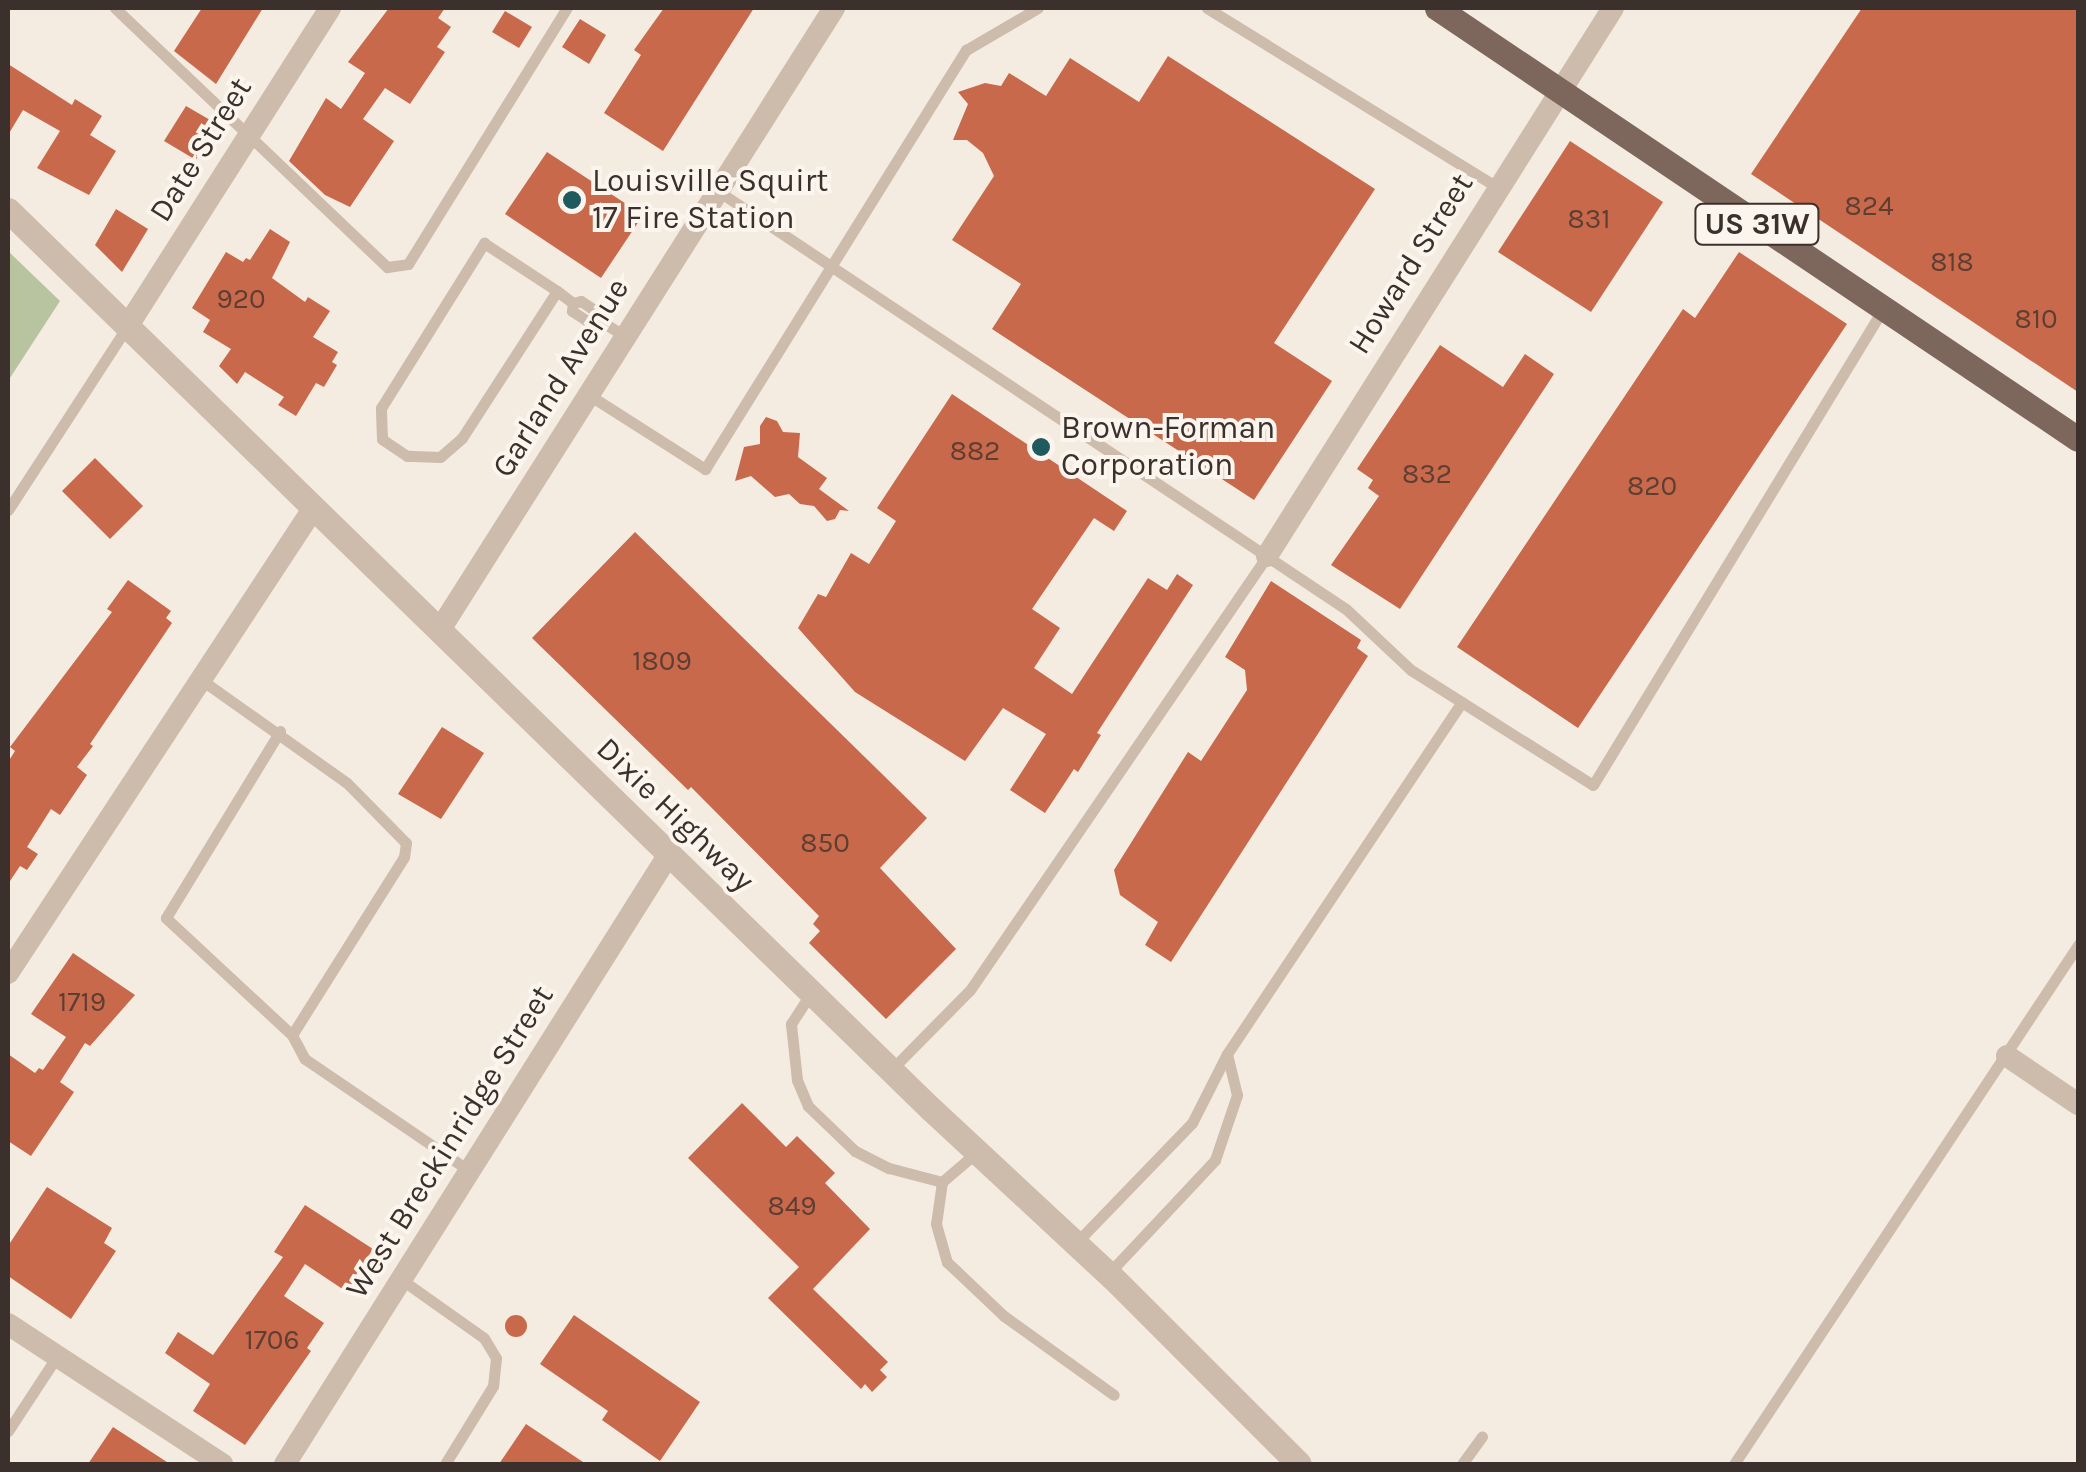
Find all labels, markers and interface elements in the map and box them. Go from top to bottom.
street label: Date Street [142,71,260,229]
place label: Louisville Squirt 17 Fire Station [592,163,828,238]
street label: Howard Street [1340,167,1482,361]
marker: Louisville Squirt 17 Fire Station [561,189,583,211]
house number: 824 [1844,189,1894,223]
road number: US 31W [1692,199,1822,249]
house number: 831 [1568,202,1610,236]
house number: 818 [1930,245,1974,279]
street label: Garland Avenue [484,271,638,485]
house number: 920 [216,282,266,316]
house number: 810 [2014,302,2058,336]
place label: Brown-Forman Corporation [1061,410,1275,485]
house number: 882 [950,434,1000,468]
marker: Brown-Forman Corporation [1030,436,1052,458]
house number: 832 [1402,457,1452,491]
house number: 820 [1627,469,1677,503]
house number: 1809 [632,644,692,678]
street label: Dixie Highway [588,730,762,900]
house number: 850 [800,826,850,860]
street label: West Breckinridge Street [338,978,562,1306]
house number: 1719 [58,985,106,1019]
house number: 849 [767,1189,817,1223]
house number: 1706 [244,1323,300,1357]

